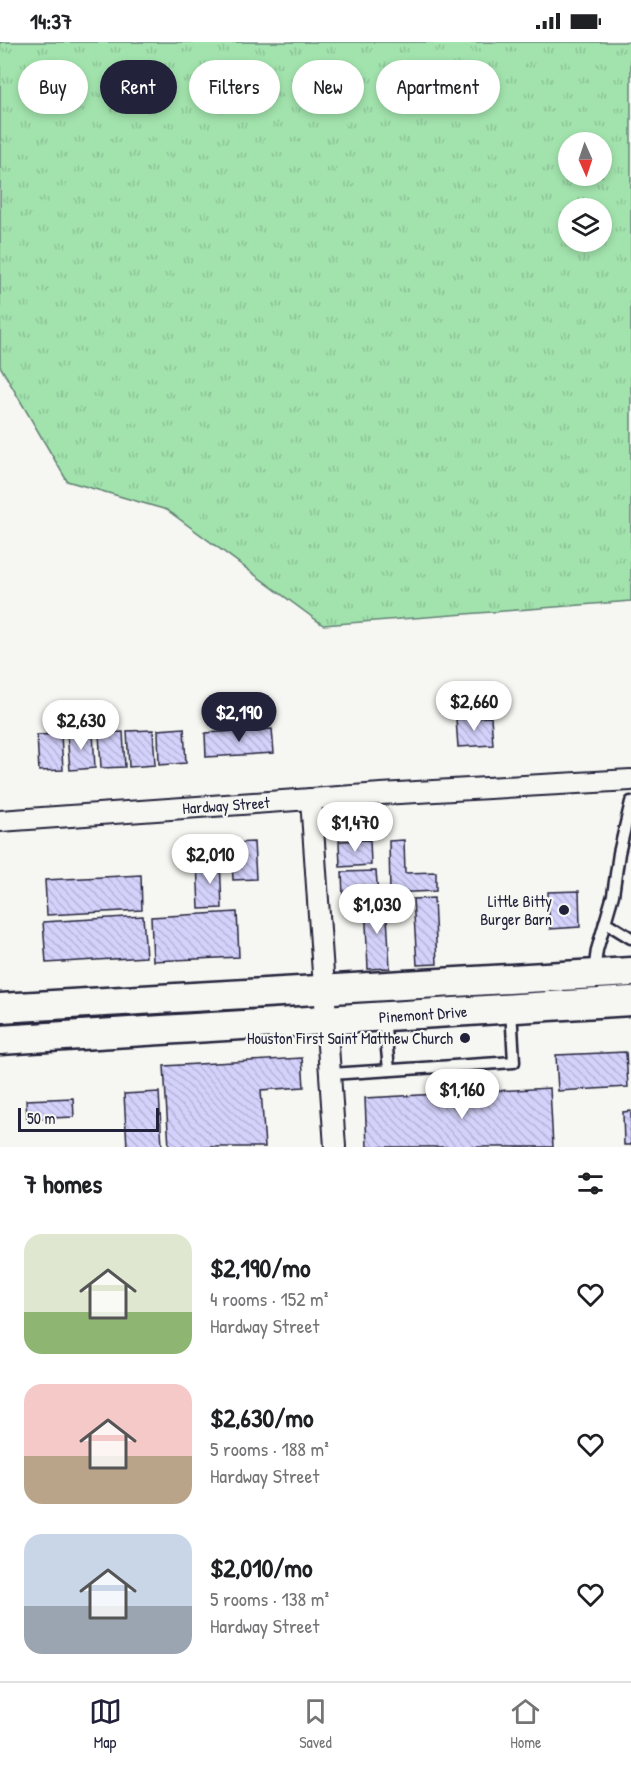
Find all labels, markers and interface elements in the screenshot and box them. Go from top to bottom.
text: 14:37 [30,6,72,36]
chip: Buy [18,60,88,114]
chip: Rent [100,60,177,114]
chip: Filters [189,60,280,114]
chip: New [292,60,364,114]
chip: Apartment [376,60,500,114]
north arrow [558,132,612,186]
map controls [558,132,612,252]
button: layers [558,198,612,252]
pin: $2,660 [425,681,523,732]
text: $2,660 [450,687,498,714]
pin: $2,190 [190,692,288,743]
text: $2,190 [215,698,263,725]
pin: $2,630 [32,700,130,751]
text: $2,630 [56,706,106,733]
street label: Hardway Street [182,791,271,819]
pin: $1,470 [306,802,404,853]
text: $1,470 [331,808,379,835]
pin: $2,010 [161,834,259,885]
text: $2,010 [186,840,234,867]
pin: $1,030 [328,884,426,935]
text: $1,030 [353,890,401,917]
place label: Little Bitty Burger Barn [480,890,552,930]
marker: Little Bitty Burger Barn [557,903,571,917]
street label: Pinemont Drive [378,1000,469,1028]
place label: Houston First Saint Matthew Church [247,1027,453,1049]
marker: Houston First Saint Matthew Church [458,1031,472,1045]
pin: $1,160 [413,1069,511,1120]
text: $1,160 [439,1075,485,1102]
scale bar [18,1105,159,1132]
text: 50 m [27,1107,56,1129]
text: 7 homes [24,1166,102,1201]
icon: filters [574,1167,607,1200]
text: $2,190/mo [210,1250,310,1285]
icon: home [72,1258,144,1330]
icon: heart [574,1278,607,1311]
text: 4 rooms · 152 m² [210,1285,328,1312]
text: Hardway Street [210,1312,319,1339]
text: $2,630/mo [210,1400,313,1435]
icon: home [72,1408,144,1480]
icon: heart [574,1428,607,1461]
text: 5 rooms · 188 m² [210,1435,329,1462]
text: Hardway Street [210,1462,319,1489]
text: $2,010/mo [210,1550,313,1585]
icon: home [72,1558,144,1630]
icon: heart [574,1578,607,1611]
text: 5 rooms · 138 m² [210,1585,329,1612]
text: Hardway Street [210,1612,319,1639]
tab: Map [89,1695,122,1753]
tab: Saved [299,1695,332,1753]
tab: Home [509,1695,542,1753]

